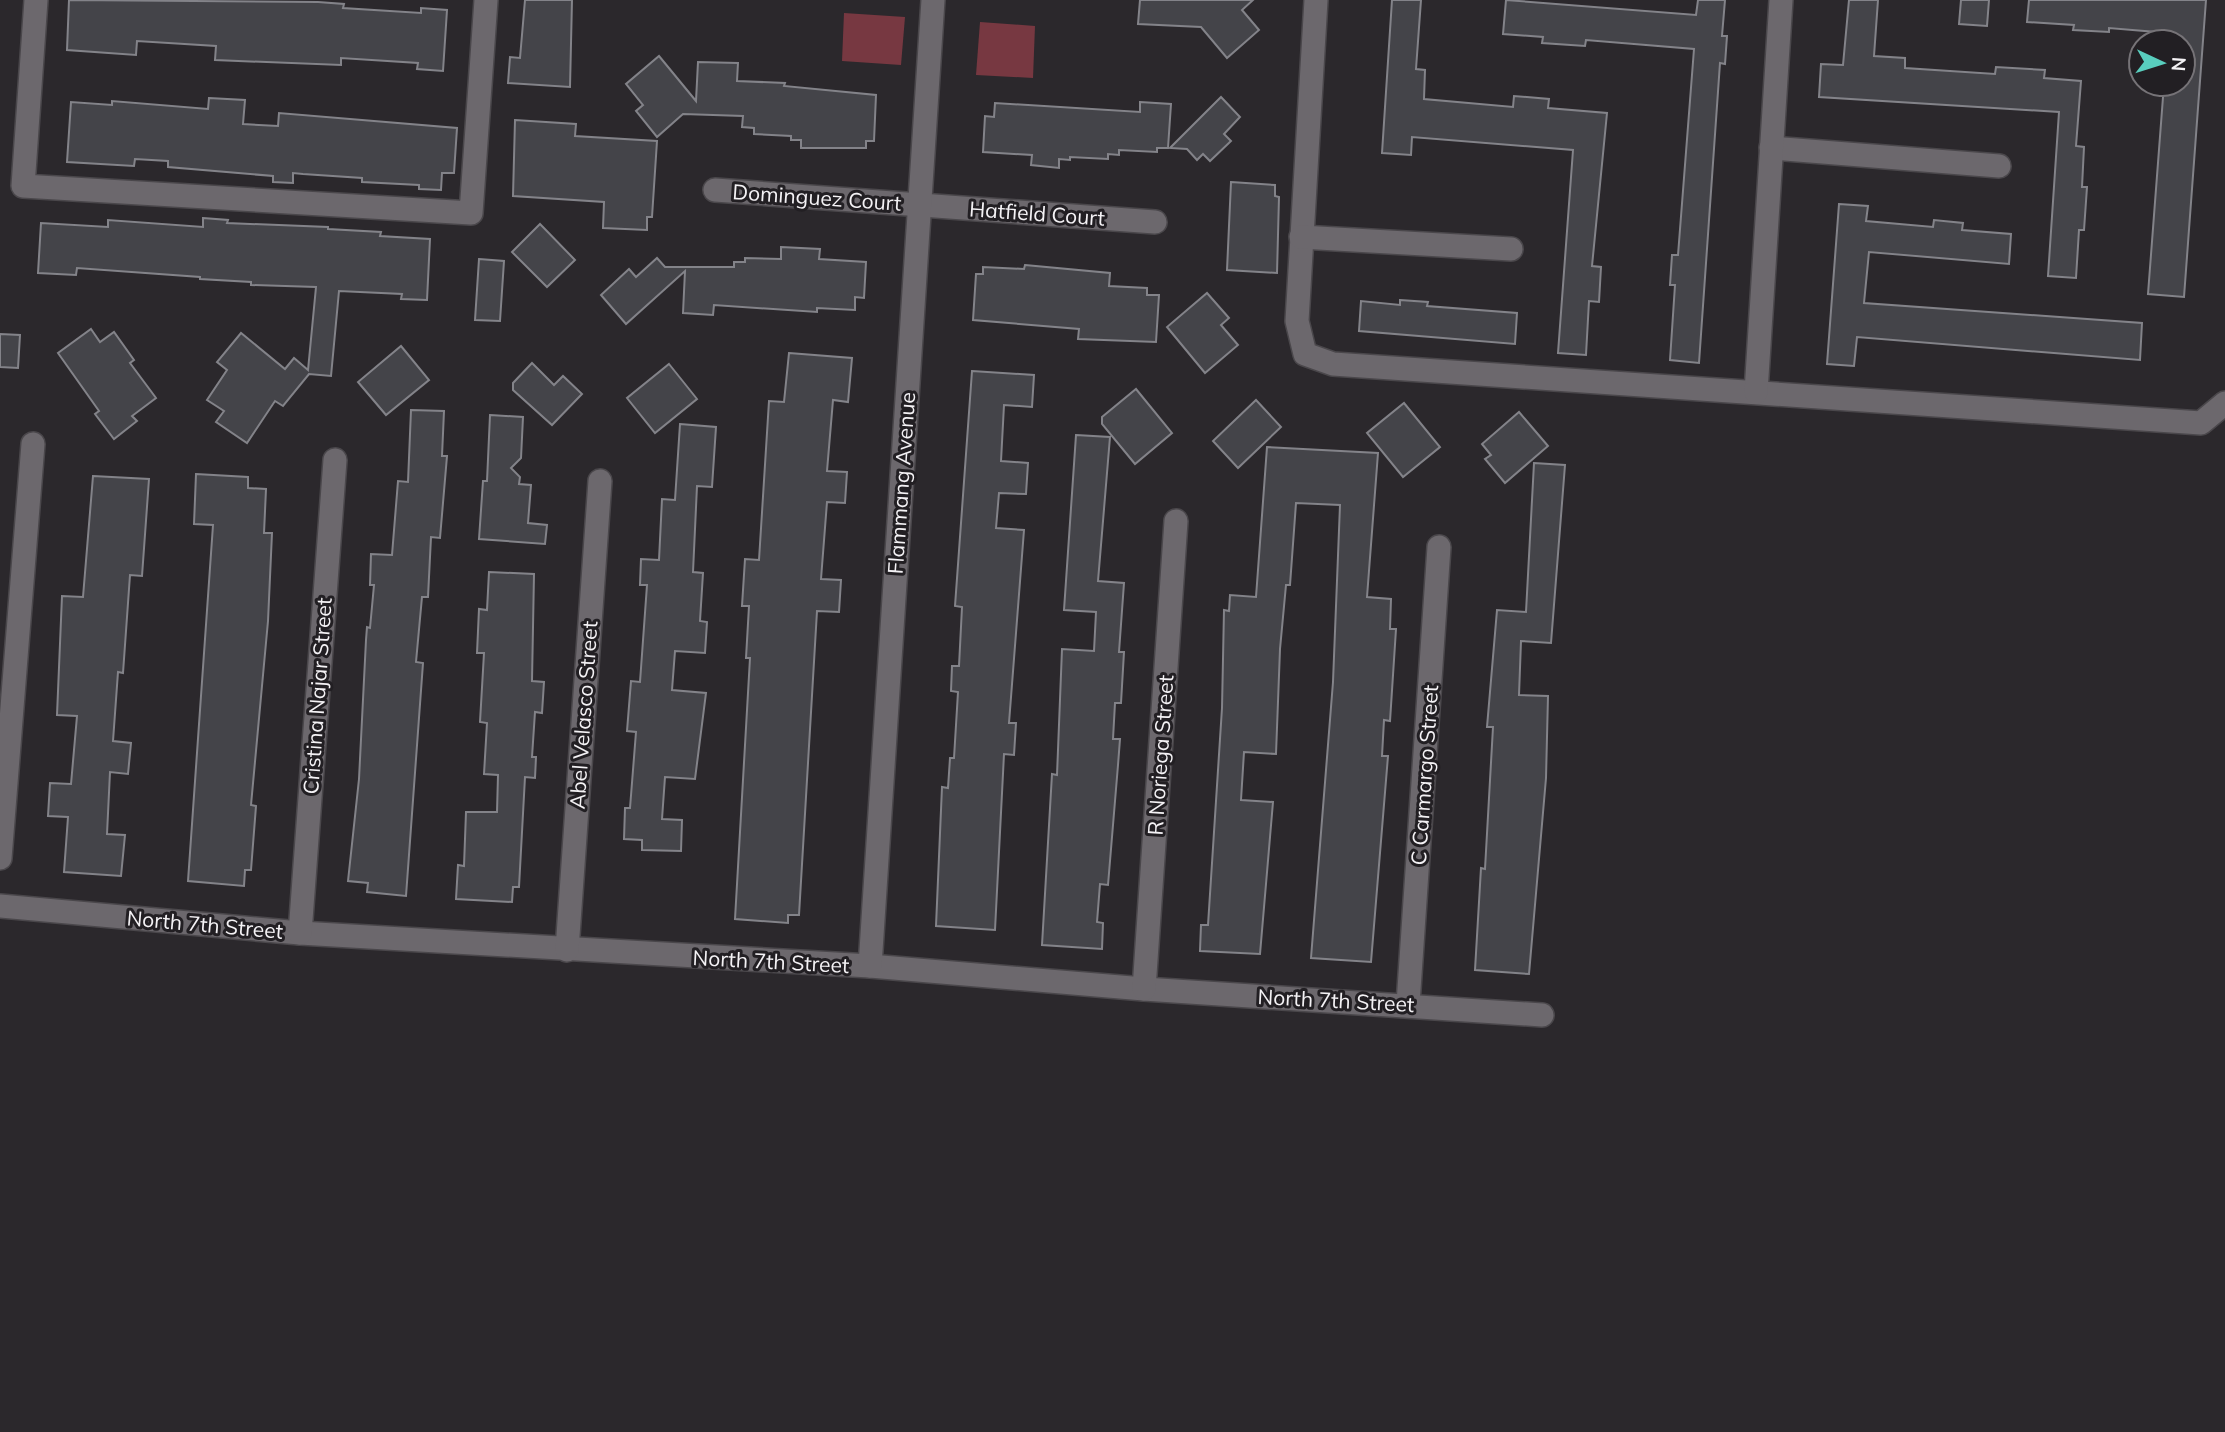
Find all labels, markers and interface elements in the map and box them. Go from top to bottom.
north arrow [2127,28,2197,98]
text: N [2166,56,2191,72]
street label: Dominguez Court [732,178,902,216]
street label: Hatfield Court [968,195,1106,231]
street label: Flammang Avenue [882,391,920,575]
street label: Cristina Najar Street [297,597,337,795]
street label: Abel Velasco Street [563,620,603,810]
street label: R Noriega Street [1141,674,1179,836]
street label: C Carmargo Street [1405,684,1443,866]
street label: North 7th Street [126,904,284,944]
street label: North 7th Street [692,944,850,978]
street label: North 7th Street [1257,983,1415,1017]

